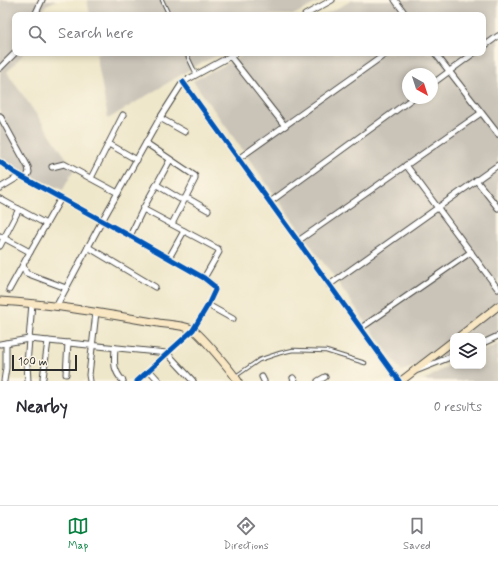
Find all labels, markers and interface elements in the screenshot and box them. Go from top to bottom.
search box [12,12,486,56]
icon: search [26,23,48,45]
text: Search here [58,24,134,44]
north arrow [402,68,438,104]
map controls [450,333,486,369]
button: layers [450,333,486,369]
scale bar [12,353,77,372]
text: 100 m [18,355,48,369]
text: Nearby [16,396,68,418]
text: 0 results [434,399,482,416]
tab: Map [67,515,89,553]
tab: Directions [223,515,269,553]
tab: Saved [403,515,431,553]

